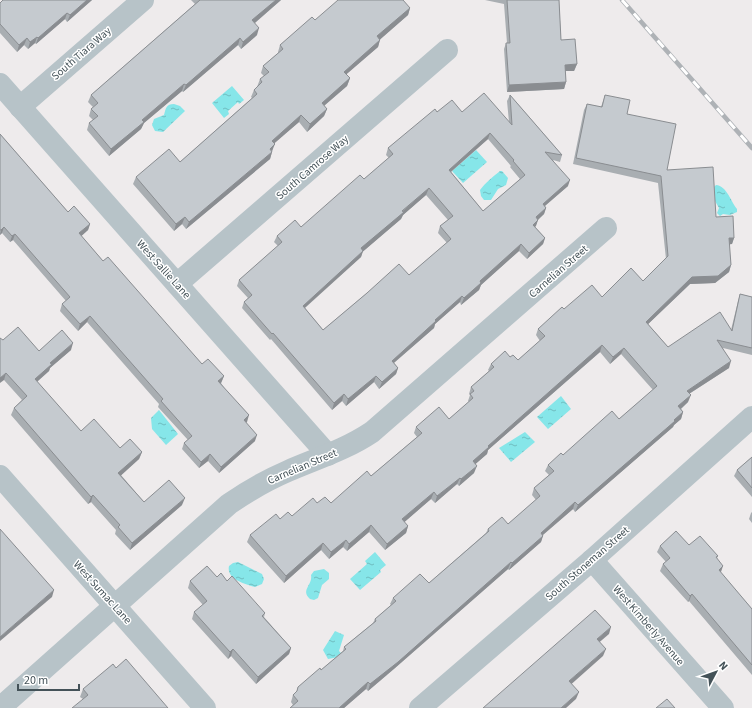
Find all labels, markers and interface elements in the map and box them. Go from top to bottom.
street label: South Tiara Way [48,23,114,83]
street label: South Camrose Way [273,132,352,203]
street label: West Sallie Lane [133,237,194,302]
street label: Carnelian Street [526,241,591,301]
street label: Carnelian Street [265,445,339,488]
street label: South Stoneman Street [542,523,633,604]
street label: West Sumac Lane [70,557,135,628]
street label: West Kimberly Avenue [609,582,688,669]
north arrow [696,652,736,692]
text: N [715,658,731,673]
scale bar [18,666,79,692]
text: 20 m [24,672,48,689]

